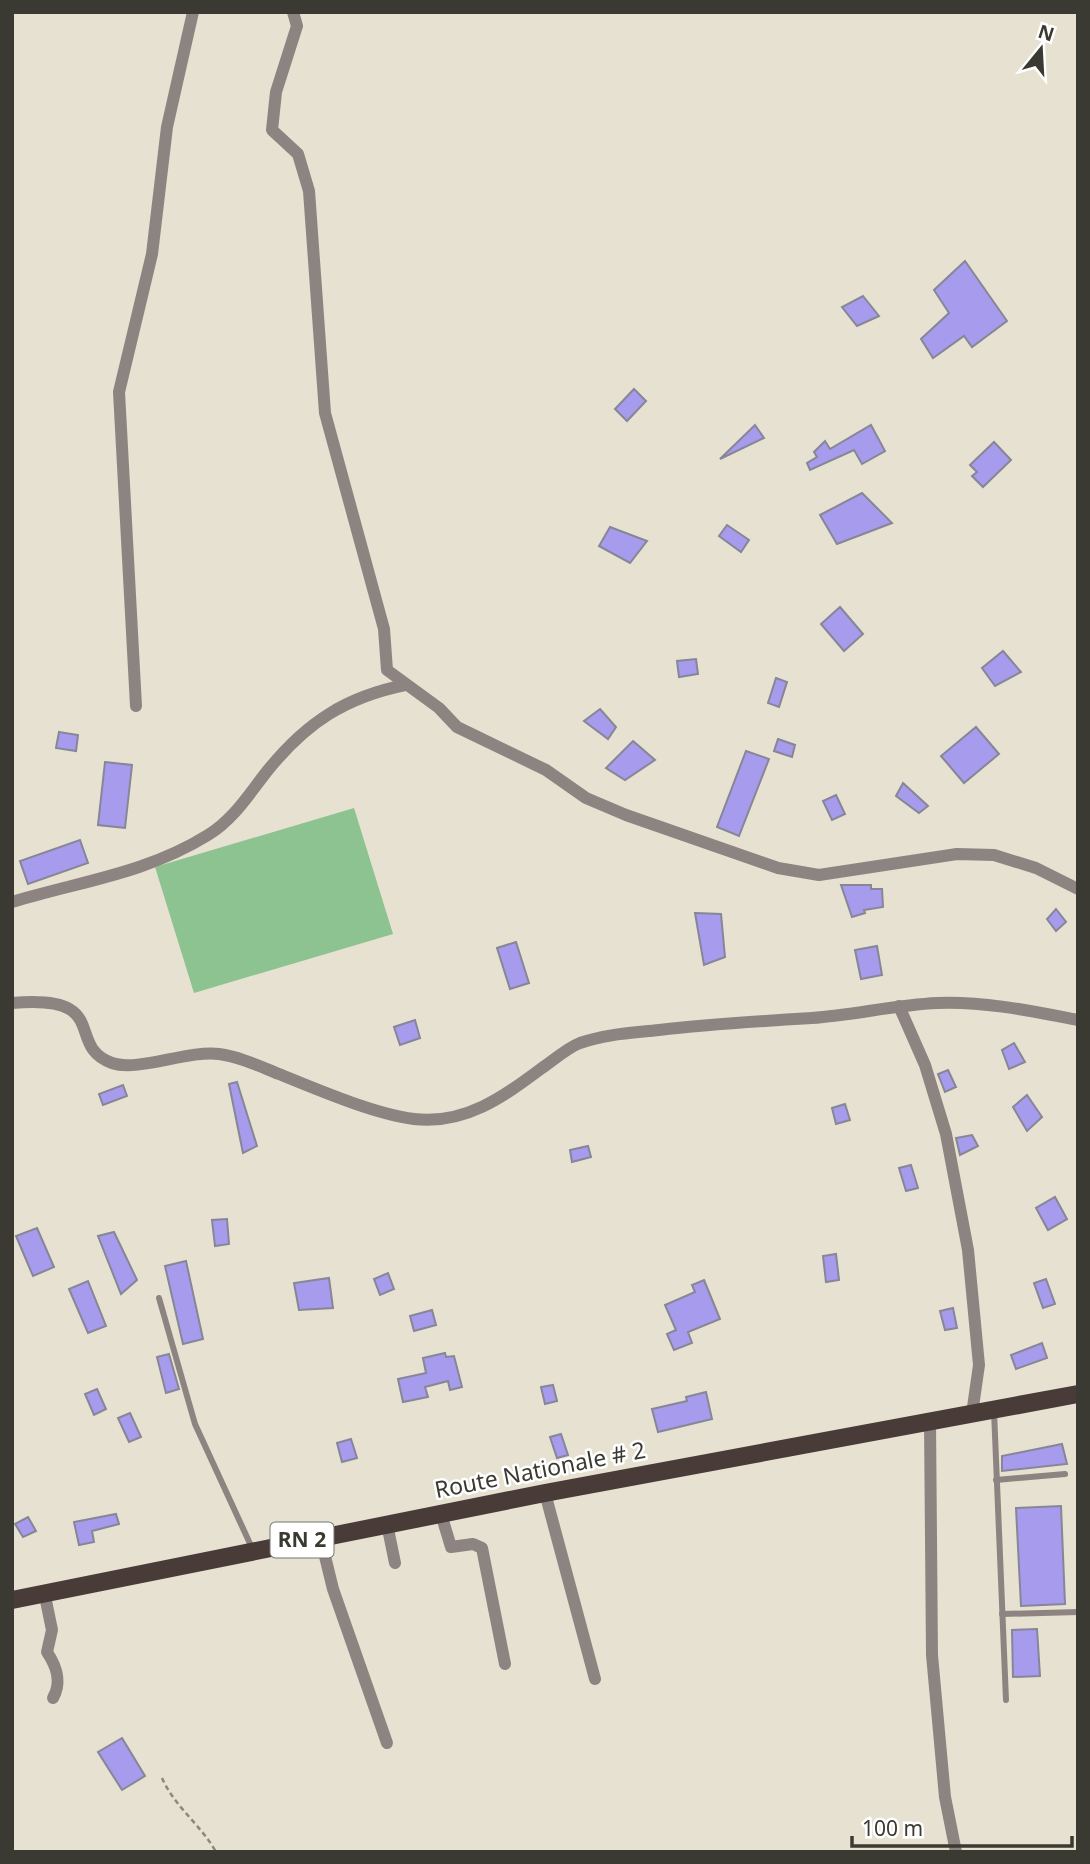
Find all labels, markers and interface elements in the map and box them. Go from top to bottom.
north arrow [1006,14,1076,84]
text: N [1035,18,1058,48]
street label: Route Nationale # 2 [432,1433,648,1505]
road number: RN 2 [270,1522,334,1558]
scale bar [852,1804,1072,1848]
text: 100 m [862,1814,923,1842]

